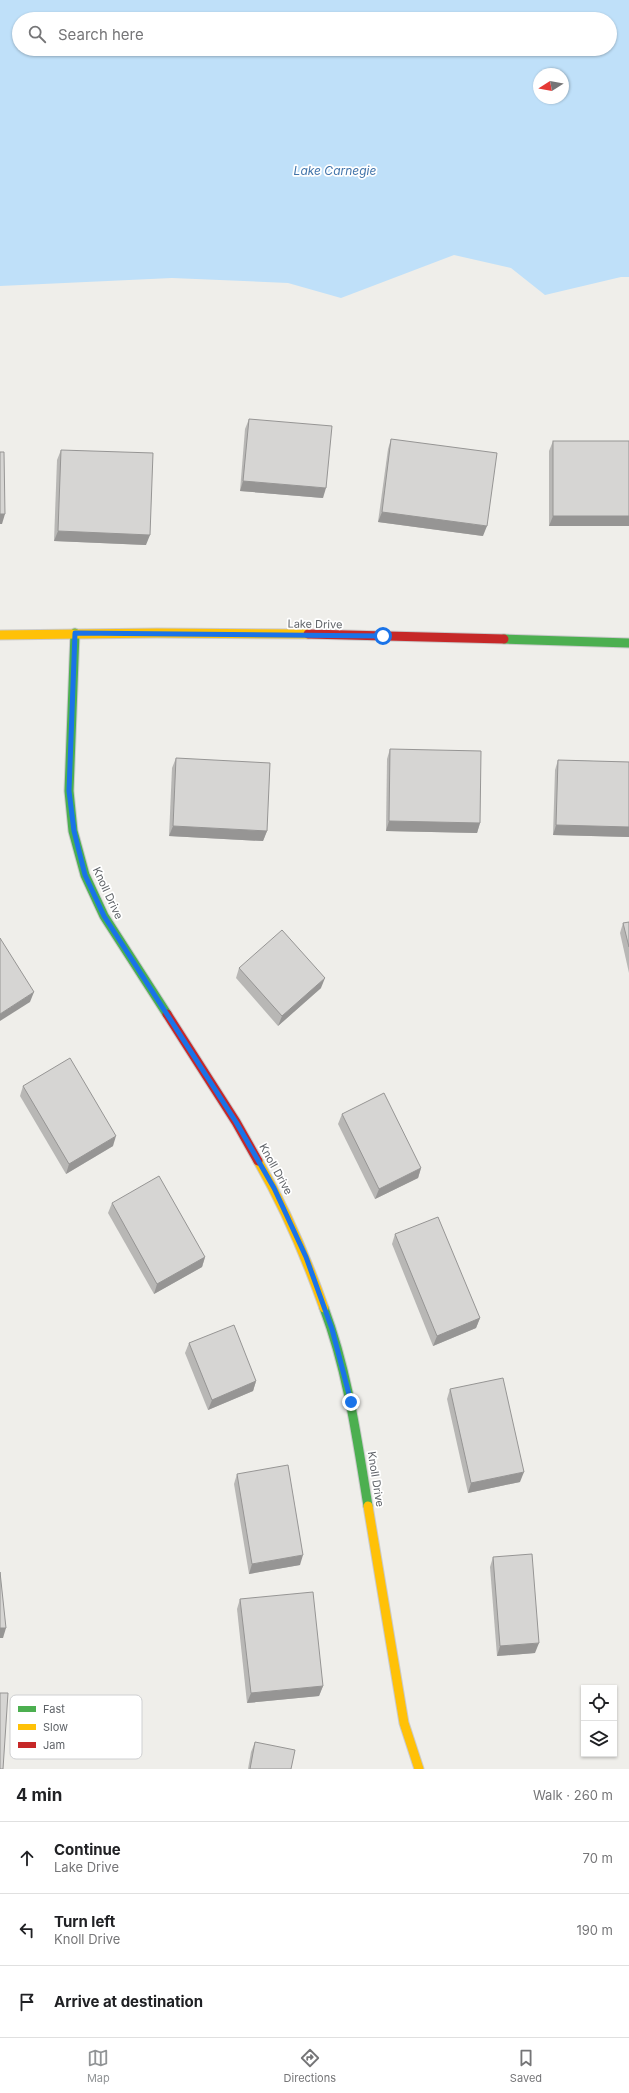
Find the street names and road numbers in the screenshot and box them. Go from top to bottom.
street label: Lake Drive [287,617,343,631]
street label: Knoll Drive [90,865,126,921]
street label: Knoll Drive [256,1141,296,1197]
street label: Knoll Drive [365,1450,387,1508]

